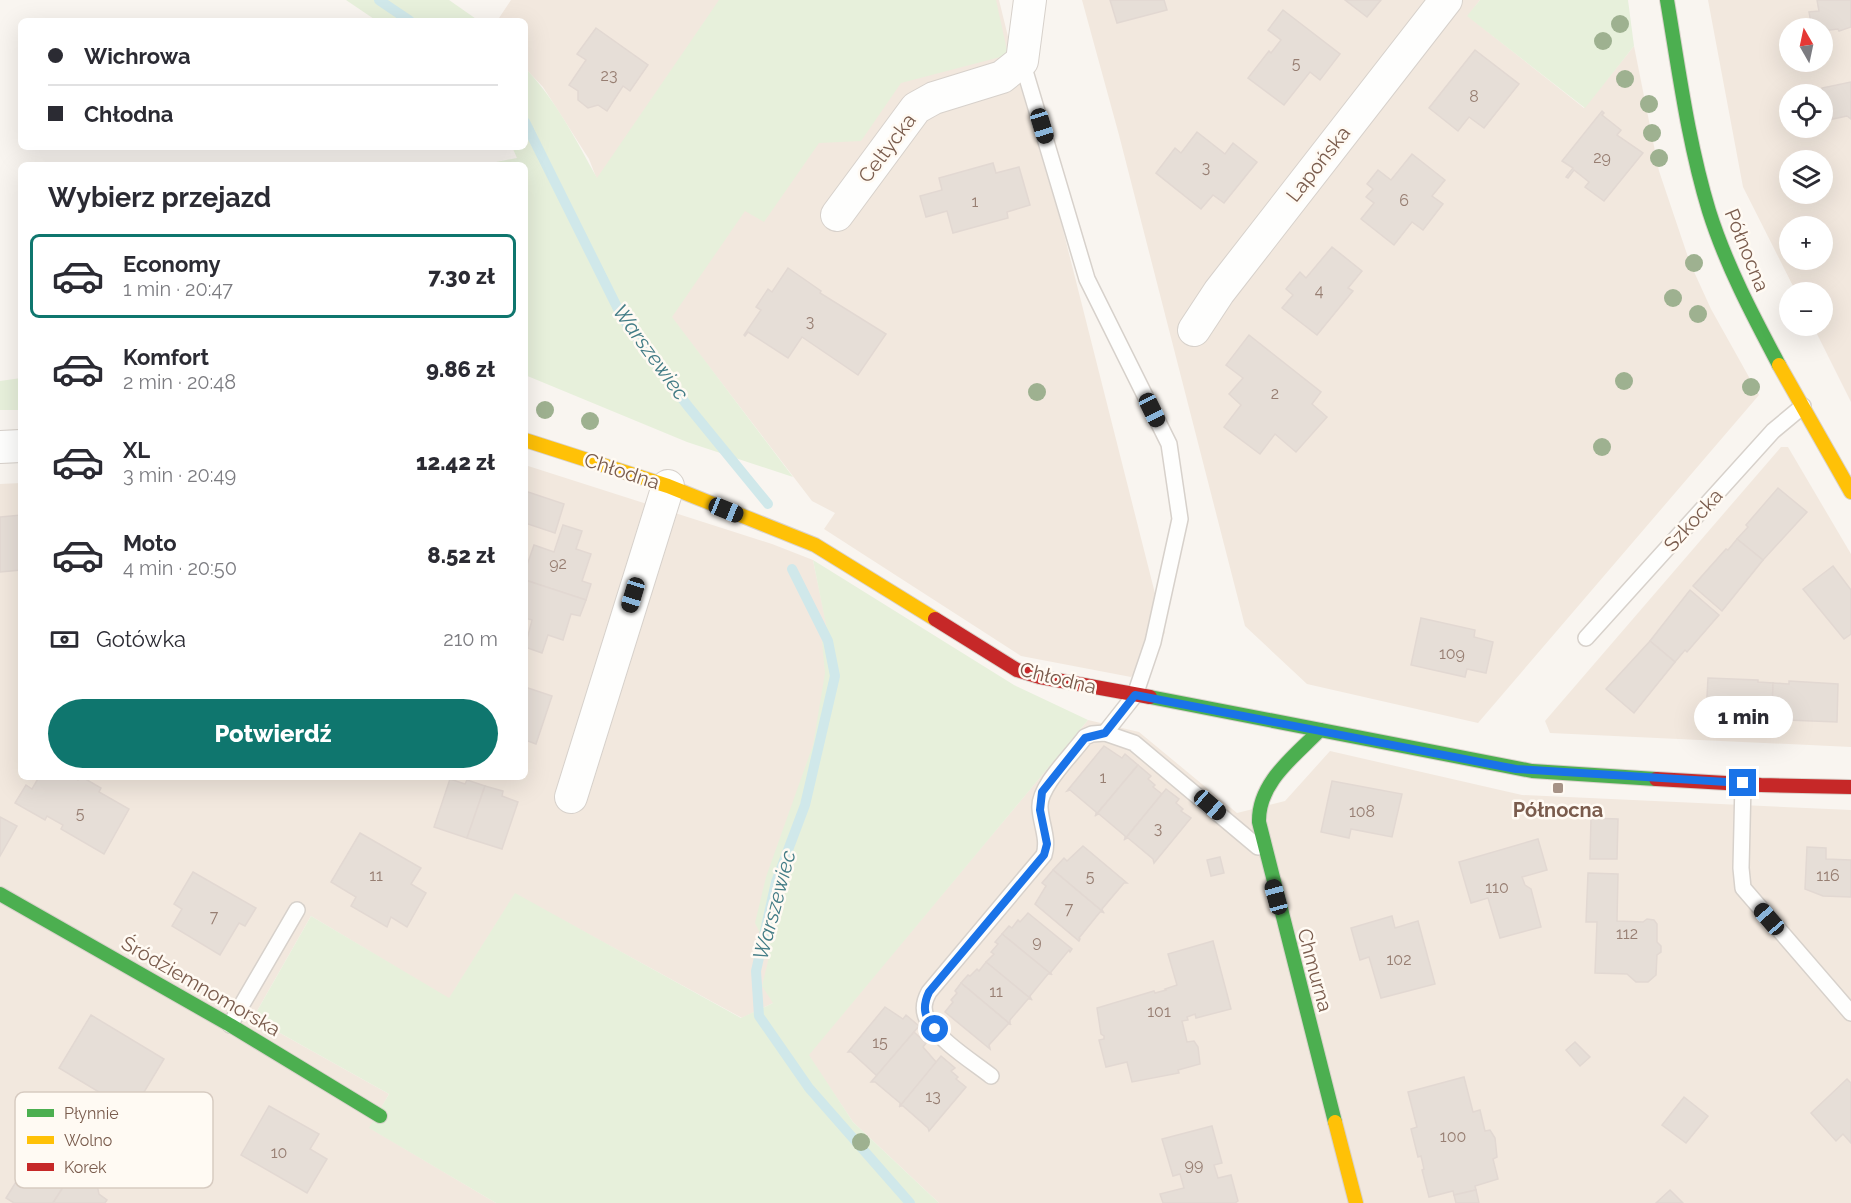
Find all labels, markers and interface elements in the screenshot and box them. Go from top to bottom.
north arrow [1779,18,1833,72]
map controls [1779,18,1833,336]
text: Wichrowa [84,43,191,69]
house number: 5 [1292,54,1301,73]
house number: 23 [601,66,617,85]
button: locate [1779,84,1833,138]
house number: 8 [1469,87,1479,106]
text: Chłodna [84,101,173,127]
car [1028,106,1056,146]
street label: Celtycka [853,109,921,187]
street label: Lapońska [1281,121,1355,207]
house number: 29 [1593,148,1611,167]
button: layers [1779,150,1833,204]
house number: 3 [1202,158,1210,177]
text: Wybierz przejazd [48,182,271,213]
house number: 6 [1399,191,1409,210]
house number: 1 [972,192,979,211]
street label: Północna [1720,205,1774,295]
button: + [1779,216,1833,270]
icon: car [51,249,105,303]
text: Economy [123,251,221,277]
text: 7.30 zł [428,263,495,289]
text: 1 min · 20:47 [123,277,233,301]
house number: 4 [1315,281,1324,300]
button: − [1779,282,1833,336]
water label: Warszewiec [608,299,694,405]
house number: 3 [806,312,814,331]
icon: car [51,342,105,396]
text: Komfort [123,344,209,370]
text: 9.86 zł [426,356,495,382]
text: 2 min · 20:48 [123,370,236,394]
house number: 2 [1271,384,1279,403]
car [1136,390,1168,430]
icon: car [51,435,105,489]
text: XL [123,437,150,463]
street label: Chłodna [581,448,663,494]
text: 12.42 zł [416,449,495,475]
text: 3 min · 20:49 [123,463,236,487]
street label: Szkocka [1659,484,1727,556]
car [706,495,746,525]
icon: car [51,528,105,582]
text: Moto [123,530,177,556]
text: 8.52 zł [427,542,495,568]
house number: 92 [549,554,567,573]
text: 4 min · 20:50 [123,556,237,580]
car [619,575,647,615]
icon: cash [48,623,81,656]
text: Gotówka [96,626,186,652]
text: 210 m [443,627,498,651]
house number: 109 [1439,644,1465,663]
street label: Chłodna [1017,657,1099,699]
callout: 1 min [1694,696,1792,738]
button: Potwierdź [48,699,498,768]
text: 1 min [1718,705,1769,729]
house number: 1 [1100,768,1107,787]
route end [1729,769,1756,796]
marker: Północna [1551,781,1565,795]
car [1191,786,1229,824]
place label: Północna [1513,798,1603,822]
house number: 108 [1349,802,1375,821]
house number: 5 [76,804,85,823]
house number: 3 [1154,819,1162,838]
water label: Warszewiec [747,847,801,963]
house number: 11 [369,866,383,885]
house number: 116 [1816,866,1840,885]
house number: 5 [1086,867,1095,886]
car [1263,877,1289,917]
house number: 110 [1485,878,1509,897]
house number: 7 [1065,899,1074,918]
car [1750,900,1788,938]
house number: 7 [210,907,219,926]
house number: 112 [1616,924,1638,943]
street label: Chmurna [1292,926,1338,1014]
street label: Śródziemnomorska [117,930,285,1041]
house number: 9 [1032,932,1042,951]
house number: 102 [1387,950,1411,969]
house number: 11 [989,982,1003,1001]
house number: 101 [1147,1002,1171,1021]
route start [921,1015,948,1042]
house number: 15 [872,1033,888,1052]
house number: 13 [925,1087,941,1106]
legend [15,1092,213,1188]
text: Płynnie [64,1104,119,1123]
house number: 100 [1440,1127,1466,1146]
text: Wolno [64,1131,112,1150]
house number: 10 [271,1143,287,1162]
house number: 99 [1185,1155,1203,1174]
text: Korek [64,1158,107,1177]

